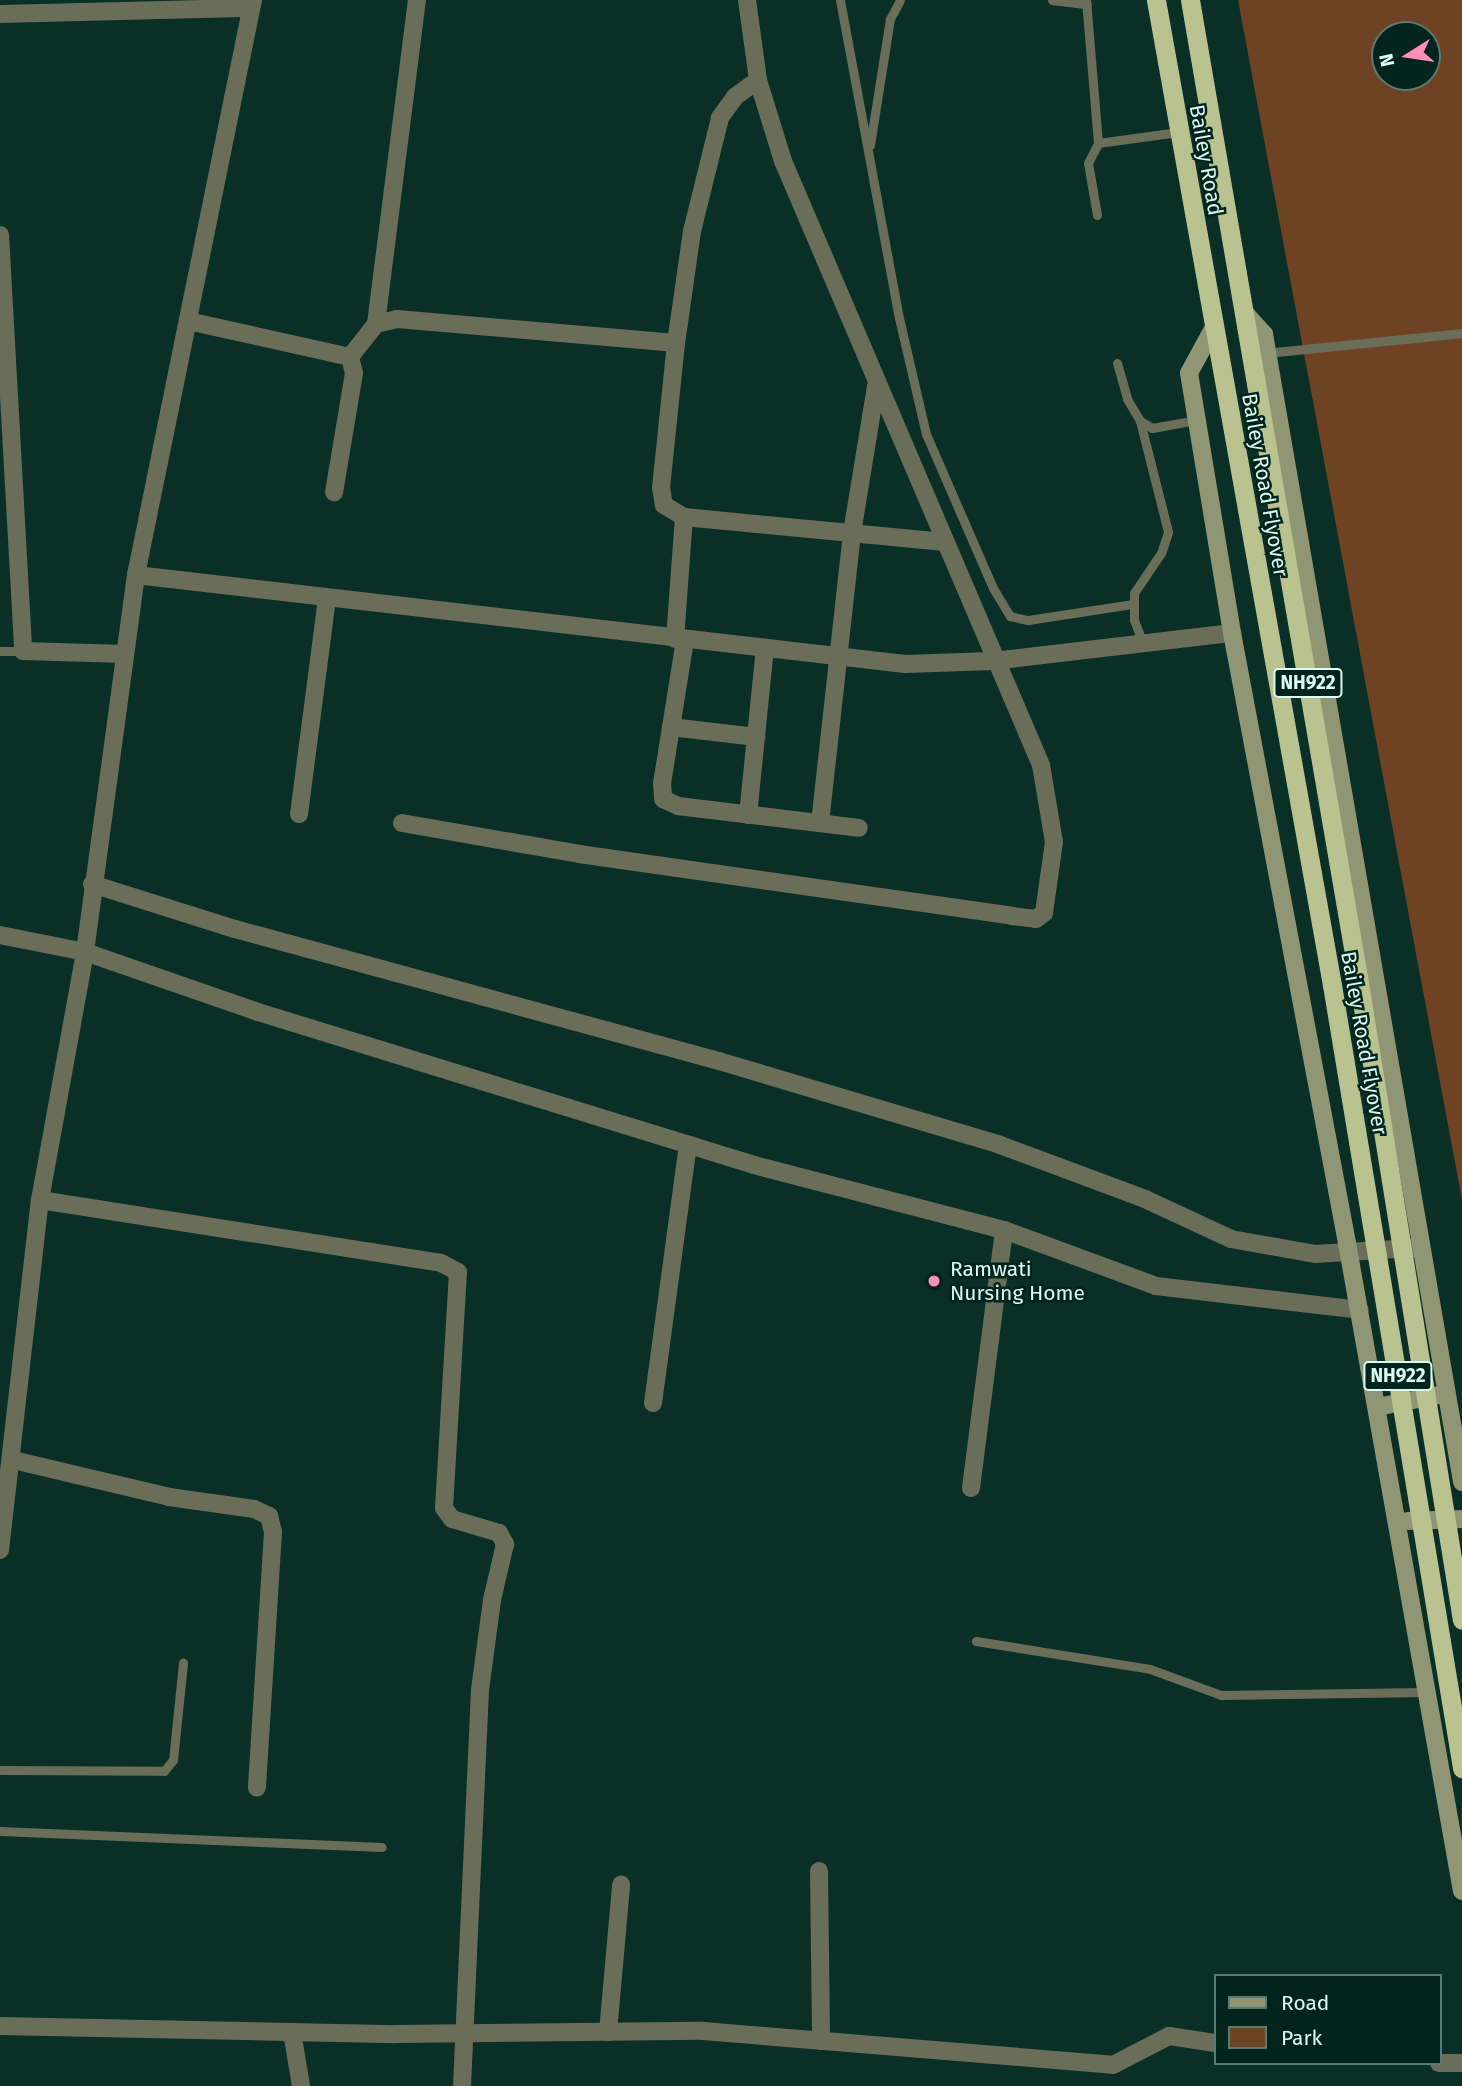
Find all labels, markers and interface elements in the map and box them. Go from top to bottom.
north arrow [1371,21,1441,91]
text: N [1374,52,1399,69]
street label: Bailey Road [1184,103,1228,217]
street label: Bailey Road Flyover [1236,391,1294,579]
road number: NH922 [1273,668,1343,698]
street label: Bailey Road Flyover [1335,949,1393,1137]
place label: Ramwati Nursing Home [950,1256,1085,1306]
marker: Ramwati Nursing Home [924,1271,944,1291]
road number: NH922 [1363,1360,1433,1392]
legend [1214,1974,1441,2065]
text: Road [1281,1990,1329,2016]
text: Park [1281,2025,1322,2051]

